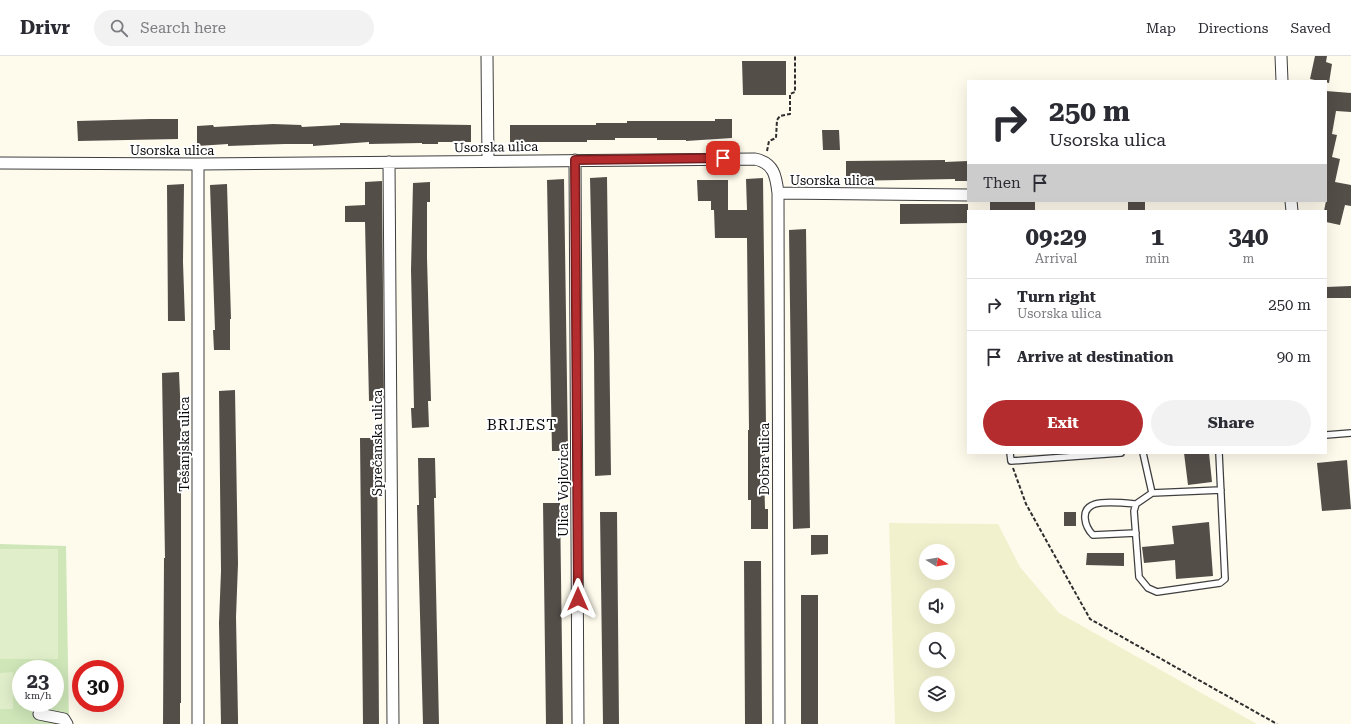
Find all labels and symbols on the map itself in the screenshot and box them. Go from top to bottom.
street label: Usorska ulica [454,139,538,155]
pin [706,141,740,175]
street label: Usorska ulica [130,143,214,158]
street label: Usorska ulica [790,173,874,188]
street label: Sprečanska ulica [370,390,385,496]
street label: Tešanjska ulica [177,396,192,492]
district label: BRIJEST [487,416,557,434]
street label: Dobra ulica [757,423,772,495]
street label: Ulica Vojlovica [556,443,571,537]
north arrow [919,544,955,580]
position arrow [557,578,599,620]
speed limit sign: 30 [72,660,124,712]

